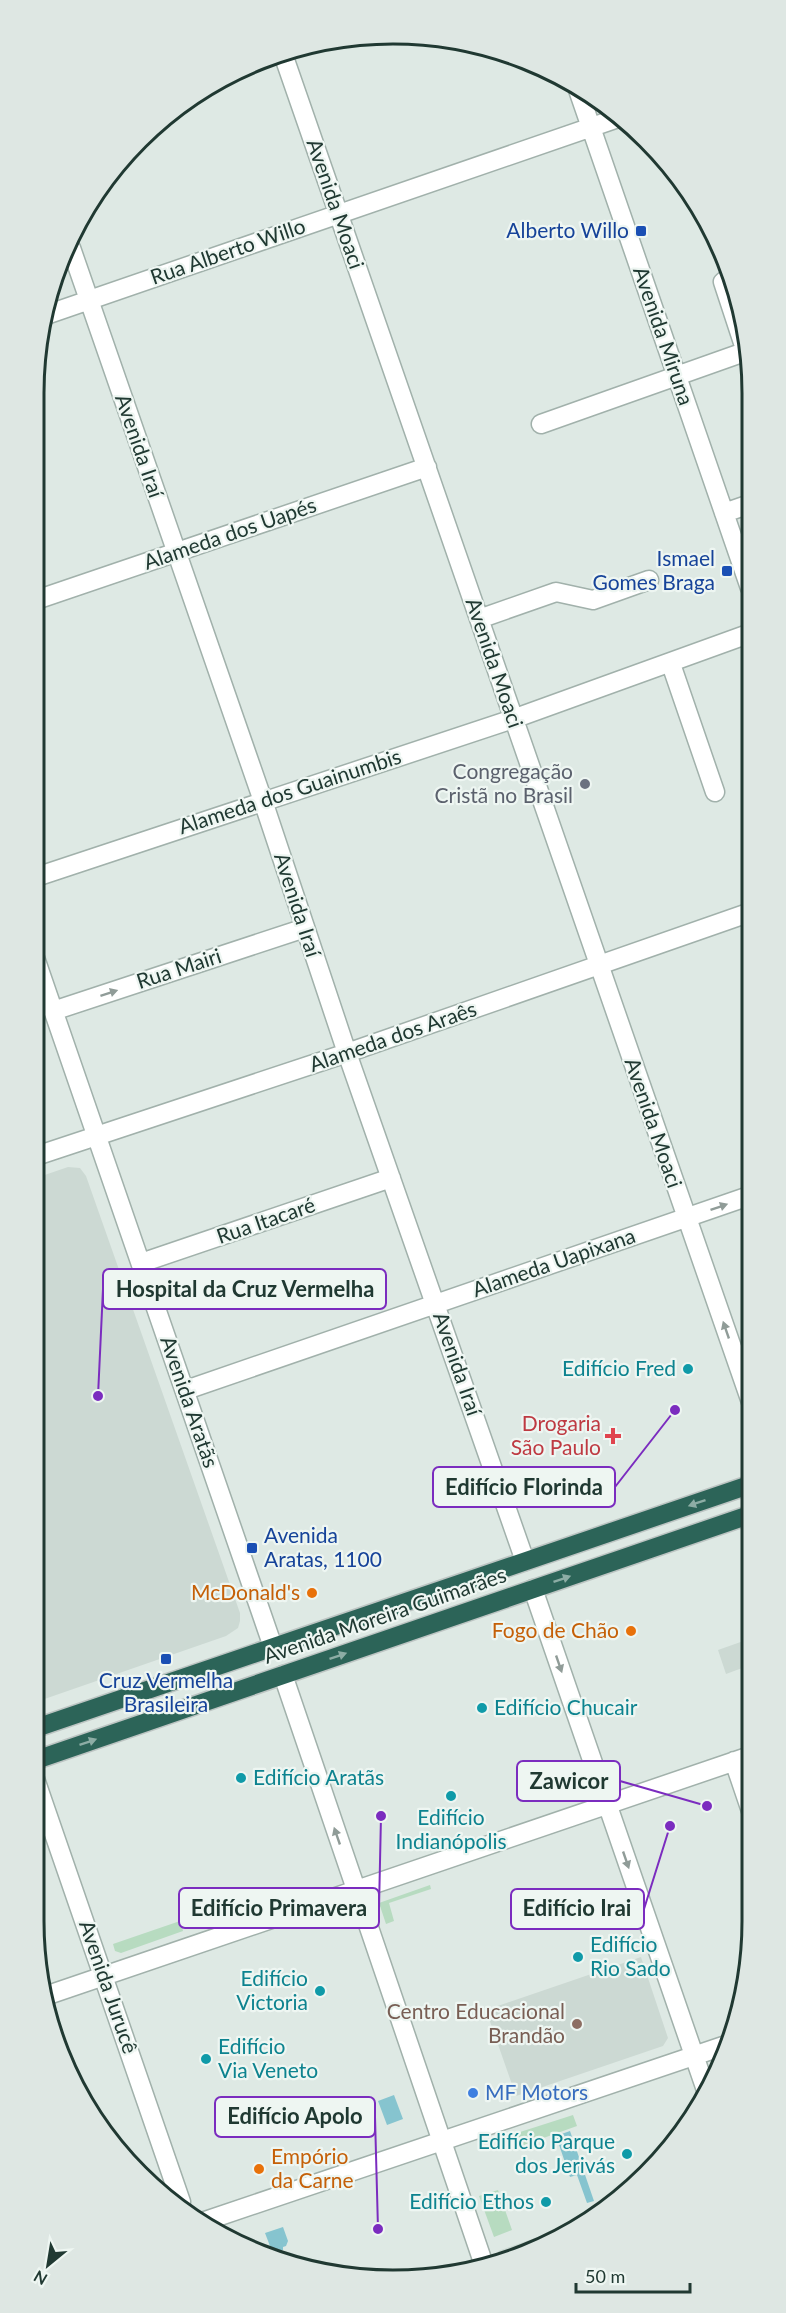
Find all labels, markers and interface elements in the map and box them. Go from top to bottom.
street label: Avenida Moaci [302,135,370,272]
street label: Rua Alberto Willo [147,212,308,289]
place label: Alberto Willo [506,217,629,242]
marker: Alberto Willo [634,224,648,238]
street label: Avenida Miruna [629,263,700,408]
street label: Avenida Iraí [111,390,170,502]
street label: Alameda dos Uapés [140,491,319,574]
place label: Ismael Gomes Braga [592,545,715,594]
marker: Ismael Gomes Braga [720,564,734,578]
street label: Avenida Moaci [461,594,529,731]
street label: Alameda dos Guainumbis [175,743,404,838]
place label: Congregação Cristã no Brasil [435,758,573,807]
marker: Congregação Cristã no Brasil [578,777,592,791]
street label: Avenida Iraí [270,849,327,961]
street label: Rua Mairi [133,942,224,993]
one-way arrow [100,987,118,997]
street label: Alameda dos Araês [306,995,479,1076]
street label: Avenida Moaci [620,1054,688,1191]
street label: Rua Itacaré [213,1191,318,1248]
one-way arrow [710,1201,728,1211]
street label: Alameda Uapixana [469,1222,638,1301]
callout: Hospital da Cruz Vermelha [103,1269,386,1309]
text: Hospital da Cruz Vermelha [116,1275,374,1302]
street label: Avenida Iraí [429,1308,488,1420]
one-way arrow [721,1321,731,1339]
street label: Avenida Aratãs [156,1332,225,1471]
place label: Edifício Fred [562,1355,676,1380]
marker: Edifício Fred [681,1362,695,1376]
place label: Drogaria São Paulo [511,1410,601,1459]
marker: Drogaria São Paulo [606,1429,620,1443]
callout: Edifício Florinda [433,1467,615,1507]
text: Edifício Florinda [445,1473,603,1500]
one-way arrow [688,1498,706,1508]
place label: Avenida Aratas, 1100 [264,1522,382,1571]
marker: Avenida Aratas, 1100 [245,1541,259,1555]
street label: Avenida Moreira Guimarães [260,1561,509,1668]
one-way arrow [553,1574,571,1583]
place label: McDonald's [191,1579,300,1604]
marker: McDonald's [305,1586,319,1600]
place label: Fogo de Chão [492,1617,619,1642]
marker: Fogo de Chão [624,1624,638,1638]
one-way arrow [329,1651,347,1660]
marker: Cruz Vermelha Brasileira [159,1652,173,1666]
one-way arrow [554,1655,564,1673]
place label: Cruz Vermelha Brasileira [99,1667,233,1716]
place label: Edifício Chucair [494,1694,638,1719]
marker: Edifício Chucair [475,1701,489,1715]
one-way arrow [79,1736,97,1746]
callout: Zawicor [517,1761,620,1801]
place label: Edifício Aratãs [253,1764,384,1789]
text: Zawicor [530,1767,609,1794]
marker: Edifício Aratãs [234,1771,248,1785]
marker: Edifício Indianópolis [444,1789,458,1803]
place label: Edifício Indianópolis [395,1804,507,1853]
one-way arrow [331,1827,341,1845]
one-way arrow [622,1851,632,1869]
callout: Edifício Primavera [179,1888,379,1928]
callout: Edifício Irai [511,1889,644,1929]
text: Edifício Primavera [191,1894,367,1921]
text: Edifício Irai [523,1894,631,1921]
street label: Avenida Jurucê [75,1917,144,2056]
place label: Edifício Rio Sado [590,1931,671,1980]
marker: Edifício Rio Sado [571,1950,585,1964]
place label: Edifício Victoria [236,1965,308,2014]
marker: Edifício Victoria [313,1984,327,1998]
place label: Centro Educacional Brandão [387,1998,565,2047]
marker: Centro Educacional Brandão [570,2017,584,2031]
place label: Edifício Via Veneto [218,2033,318,2082]
marker: Edifício Via Veneto [199,2052,213,2066]
place label: MF Motors [485,2079,588,2104]
marker: MF Motors [466,2086,480,2100]
callout: Edifício Apolo [215,2097,375,2137]
text: Edifício Apolo [227,2102,363,2129]
place label: Edifício Parque dos Jerivás [478,2128,615,2177]
place label: Empório da Carne [271,2143,354,2192]
marker: Edifício Parque dos Jerivás [620,2147,634,2161]
marker: Empório da Carne [252,2162,266,2176]
place label: Edifício Ethos [409,2188,534,2213]
marker: Edifício Ethos [539,2195,553,2209]
north arrow [18,2235,78,2295]
scale bar [576,2256,690,2294]
text: 50 m [585,2265,625,2287]
text: N [30,2267,50,2290]

